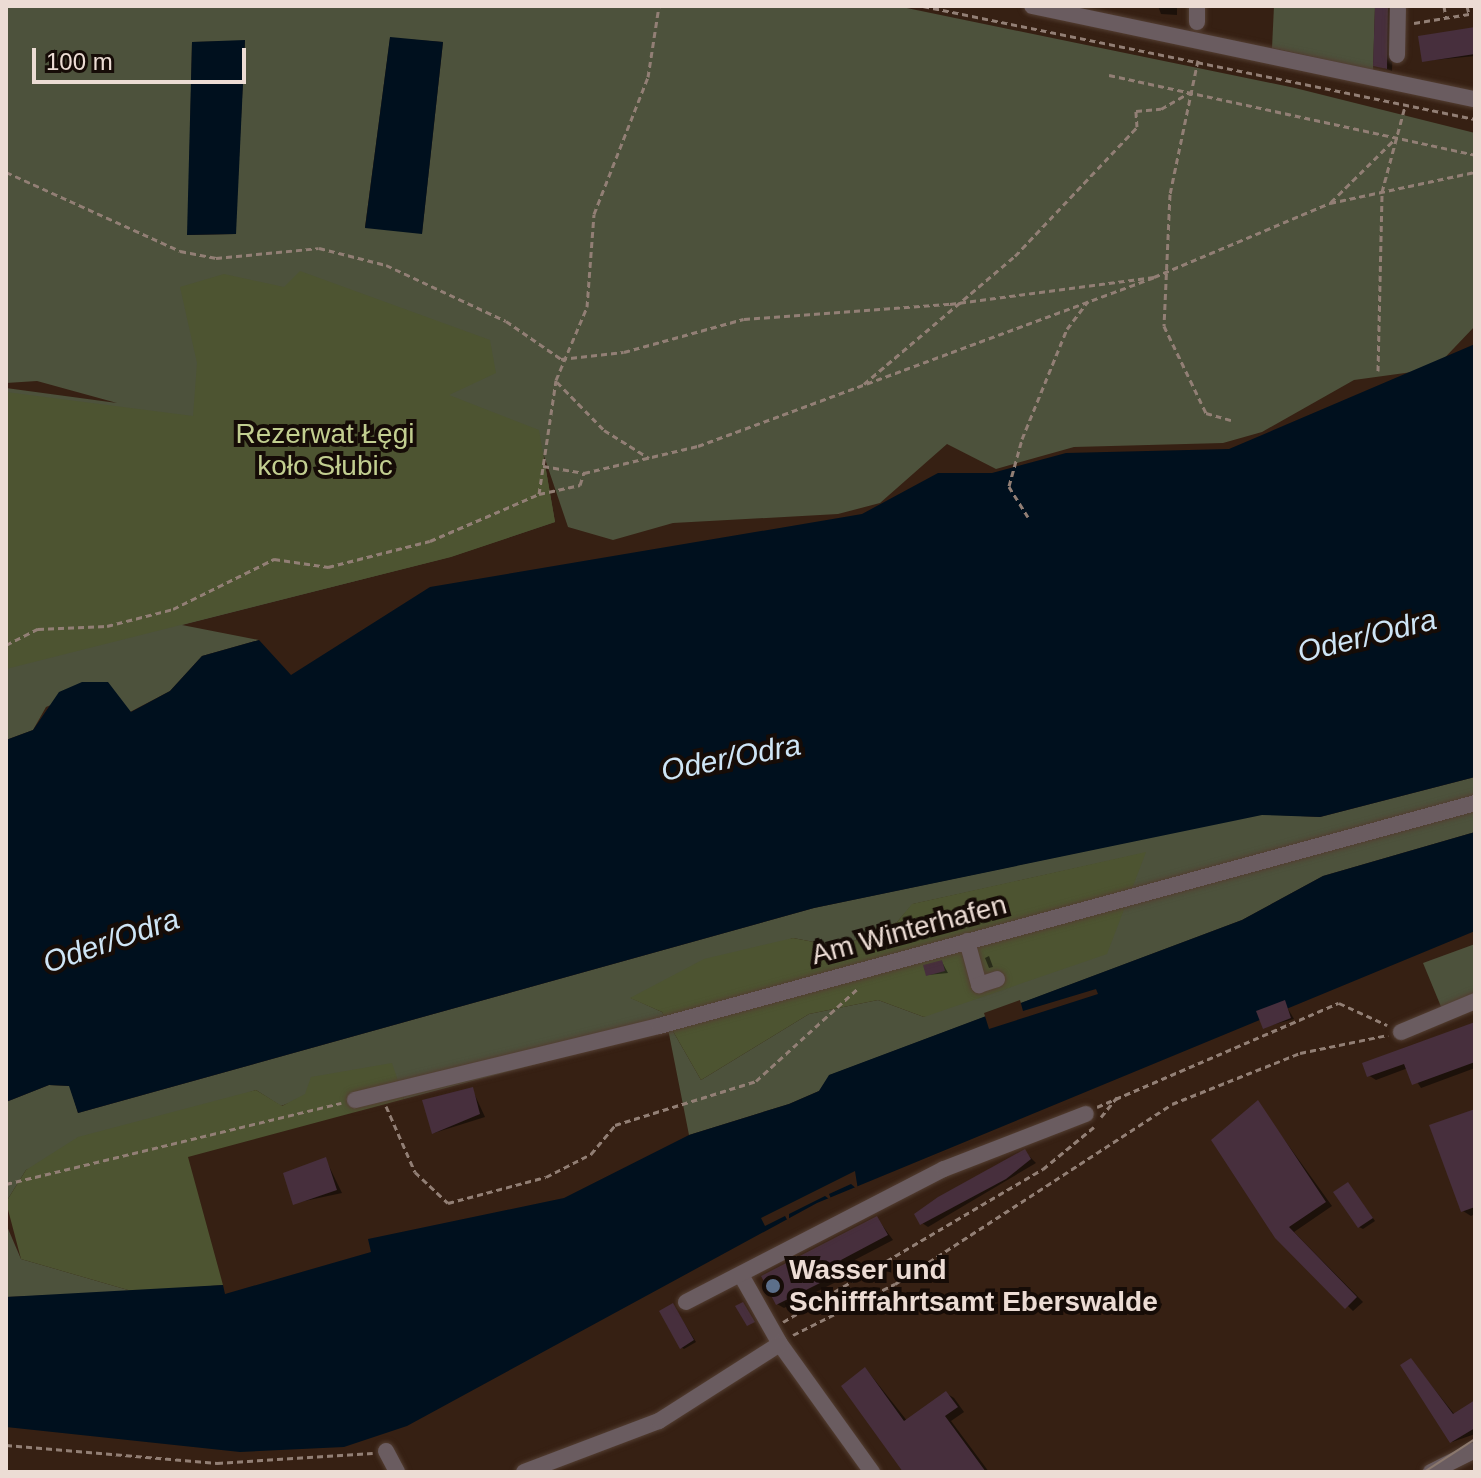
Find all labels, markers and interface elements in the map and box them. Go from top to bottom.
scale bar [36,32,250,82]
text: 100 m [46,48,113,75]
park label: Rezerwat Łęgi koło Słubic [236,417,414,483]
water label: Oder/Odra [1294,601,1440,671]
water label: Oder/Odra [658,727,804,789]
street label: Am Winterhafen [808,888,1010,972]
water label: Oder/Odra [38,901,184,981]
place label: Wasser und Schifffahrtsamt Eberswalde [789,1253,1158,1319]
marker: Wasser und Schifffahrtsamt Eberswalde [764,1277,782,1295]

